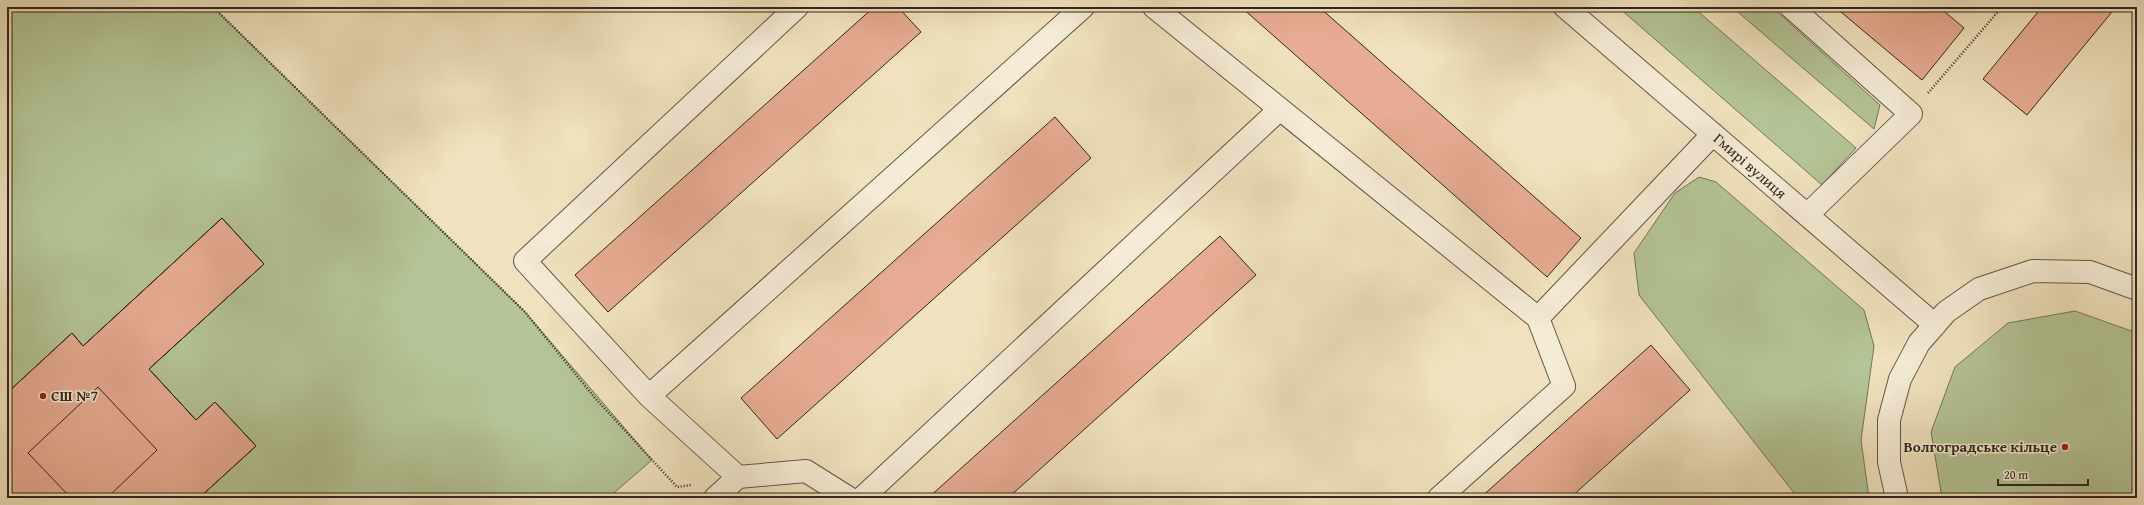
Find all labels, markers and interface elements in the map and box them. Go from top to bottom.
street label: Гмирі вулиця [1709,128,1792,204]
place label: СШ №7 [51,385,99,406]
marker: СШ №7 [38,391,48,401]
place label: Волгоградське кільце [1904,436,2057,457]
marker: Волгоградське кільце [2060,442,2070,452]
scale bar [1998,461,2088,487]
text: 20 m [2004,466,2028,483]

